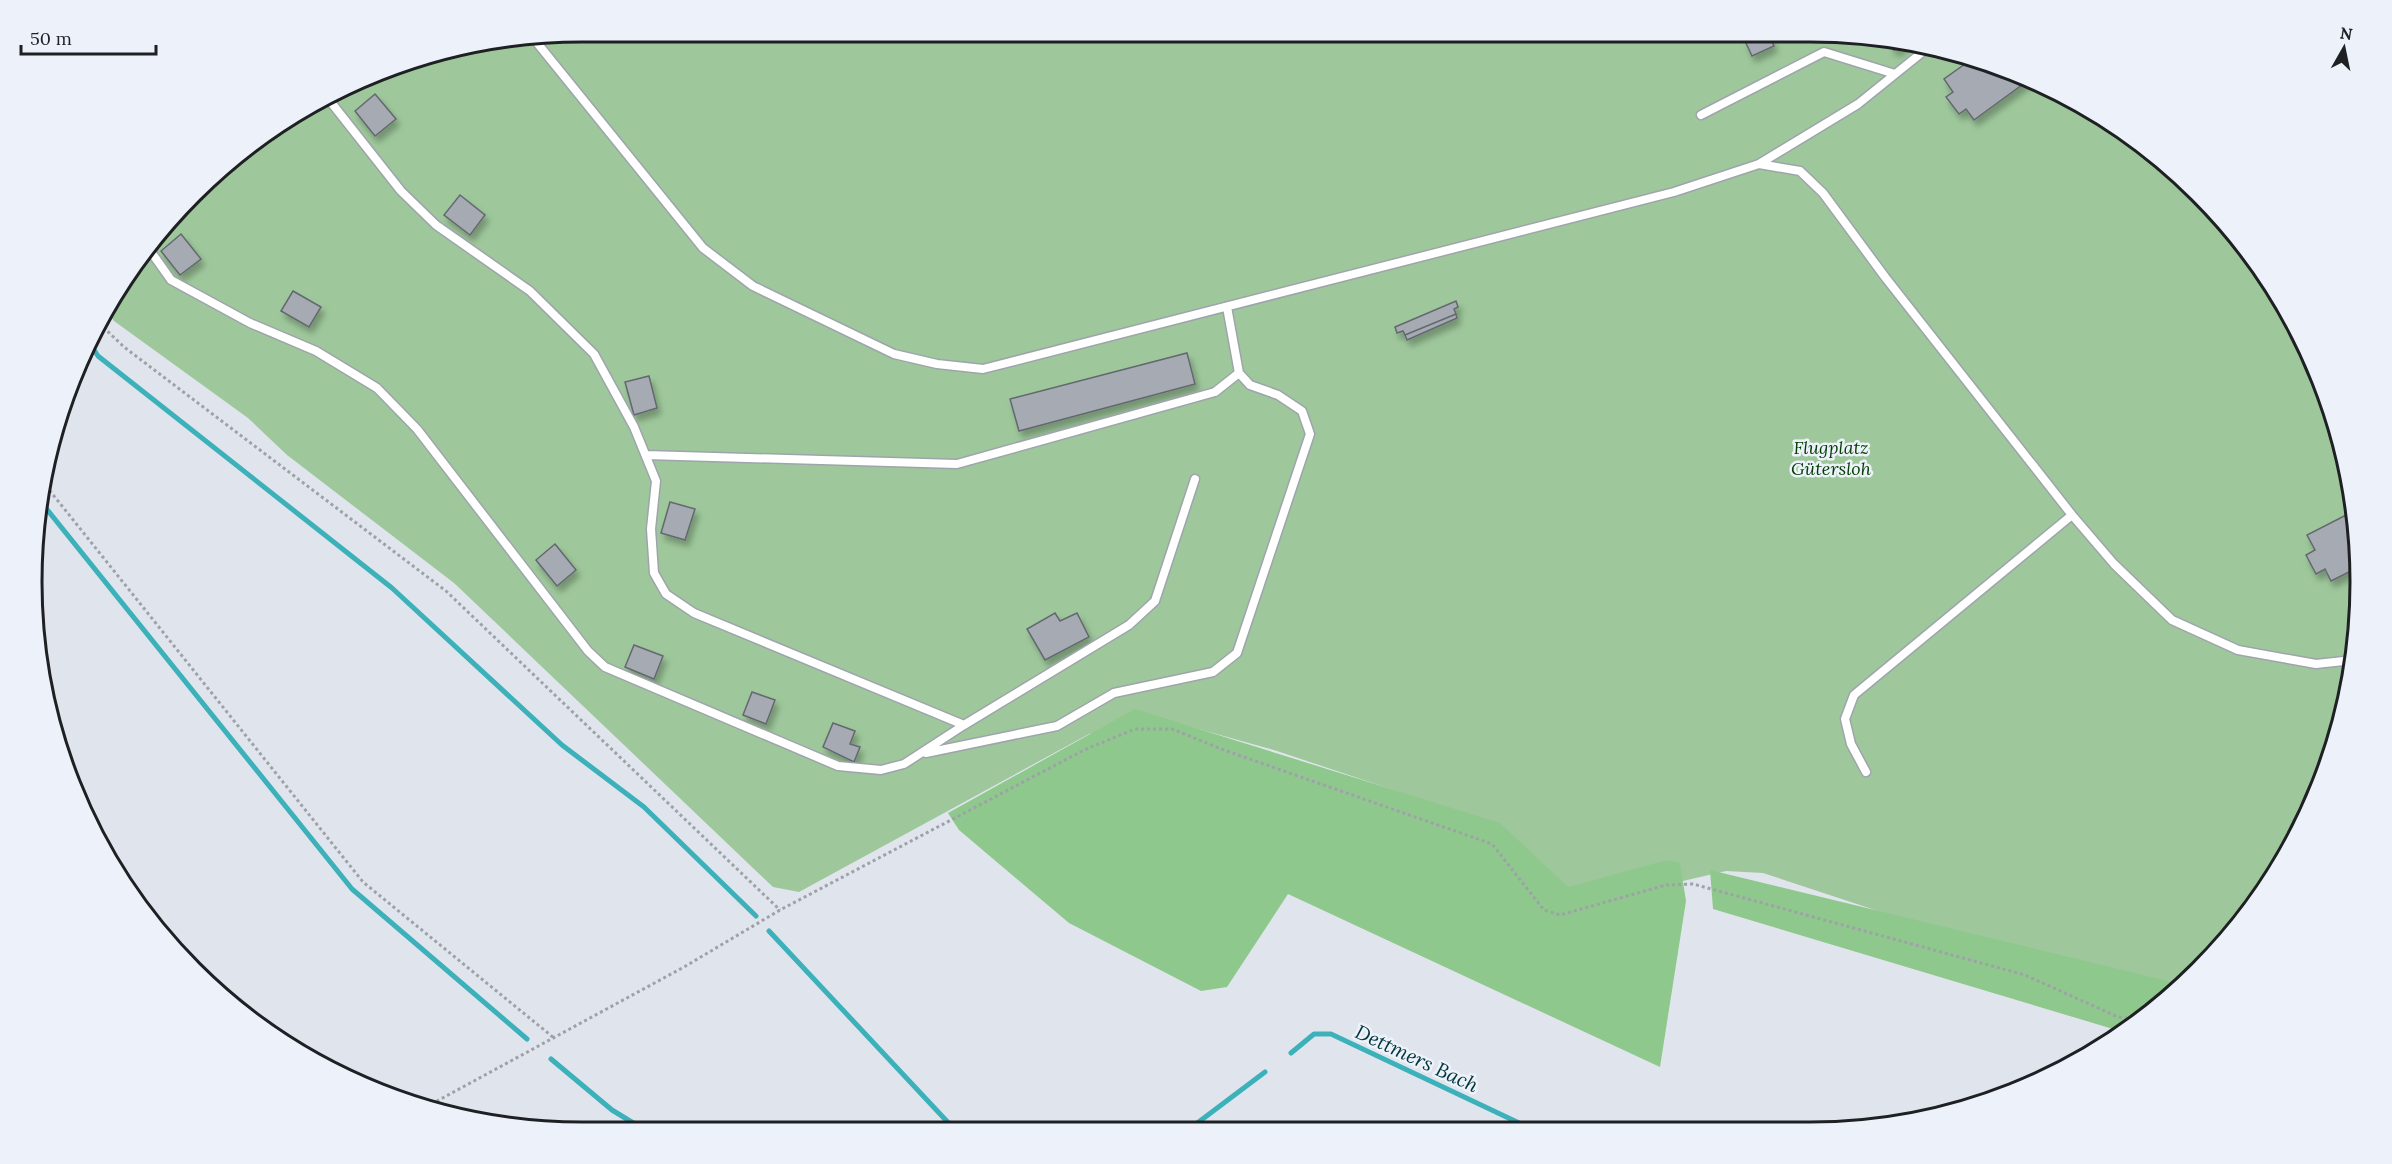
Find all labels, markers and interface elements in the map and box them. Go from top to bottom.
scale bar [21,18,156,56]
north arrow [2314,18,2374,78]
text: N [2339,22,2354,44]
text: 50 m [30,27,72,50]
park label: Flugplatz Gütersloh [1791,436,1872,480]
water label: Dettmers Bach [1351,1019,1483,1098]

